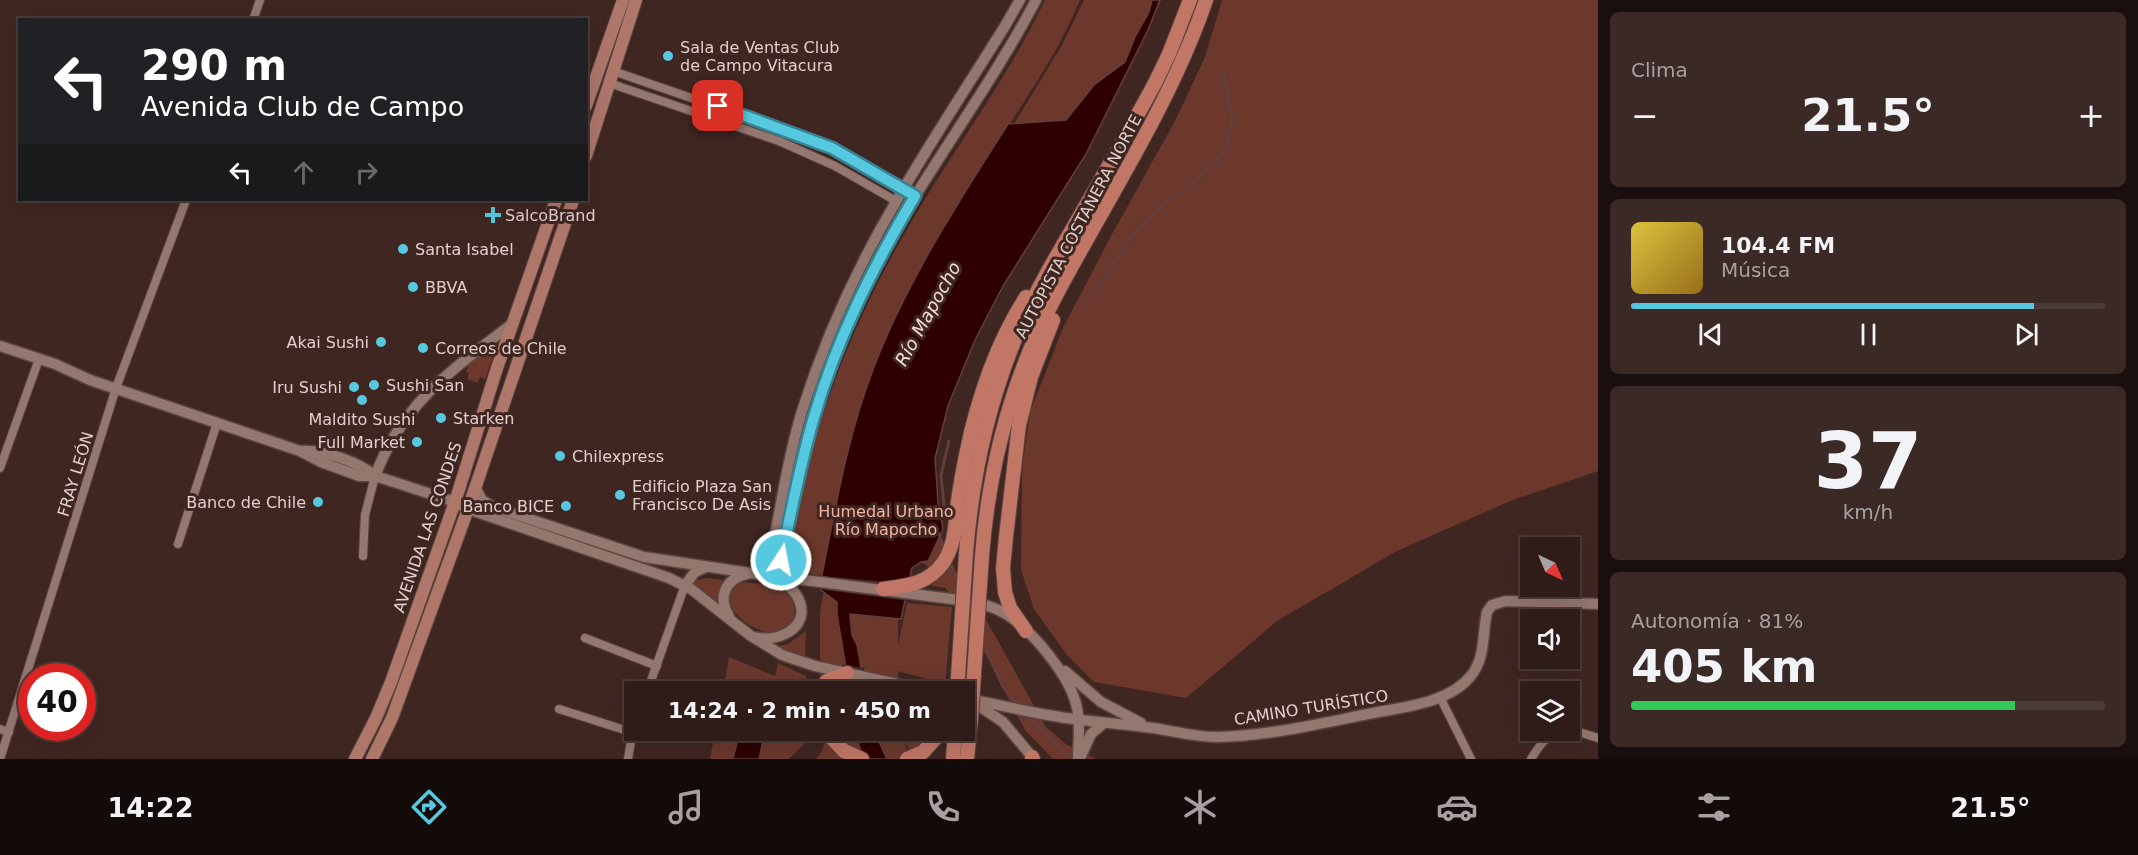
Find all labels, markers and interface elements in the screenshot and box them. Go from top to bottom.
place label: Sala de Ventas Club de Campo Vitacura [680,38,839,75]
text: 290 m [141,41,287,90]
icon: left [42,42,120,120]
marker: Sala de Ventas Club de Campo Vitacura [661,49,675,63]
text: Clima [1631,58,1688,82]
pin [692,80,743,131]
icon: arrive [701,89,734,122]
text: 21.5° [1801,89,1935,142]
text: Avenida Club de Campo [141,91,464,122]
text: − [1631,96,1659,135]
text: + [2077,96,2105,135]
street label: AUTOPISTA COSTANERA NORTE [1011,111,1146,341]
icon: left [224,156,257,189]
icon: ahead [287,156,320,189]
icon: right [350,156,383,189]
place label: SalcoBrand [505,206,596,225]
marker: SalcoBrand [486,208,500,222]
text: 104.4 FM [1721,233,1835,258]
place label: Santa Isabel [415,240,514,259]
marker: Santa Isabel [396,242,410,256]
water label: Río Mapocho [890,258,965,369]
text: Música [1721,258,1790,282]
place label: BBVA [425,278,467,297]
marker: BBVA [406,280,420,294]
icon: previous [1694,318,1727,351]
icon: pause [1852,318,1885,351]
icon: next [2010,318,2043,351]
place label: Akai Sushi [287,333,369,352]
marker: Akai Sushi [374,335,388,349]
place label: Correos de Chile [435,339,567,358]
marker: Correos de Chile [416,341,430,355]
place label: Sushi San [386,376,464,395]
place label: Iru Sushi [272,378,342,397]
marker: Sushi San [367,378,381,392]
marker: Iru Sushi [347,380,361,394]
marker: Maldito Sushi [355,393,369,407]
place label: Starken [453,409,515,428]
place label: Maldito Sushi [308,410,416,429]
marker: Starken [434,411,448,425]
text: 37 [1814,416,1922,506]
street label: FRAY LEÓN [54,429,97,519]
place label: Full Market [318,433,405,452]
marker: Full Market [410,435,424,449]
street label: AVENIDA LAS CONDES [389,439,466,615]
place label: Chilexpress [572,447,664,466]
marker: Chilexpress [553,449,567,463]
place label: Edificio Plaza San Francisco De Asis [632,477,772,514]
marker: Edificio Plaza San Francisco De Asis [613,488,627,502]
place label: Banco de Chile [186,493,306,512]
marker: Banco de Chile [311,495,325,509]
place label: Banco BICE [462,497,554,516]
marker: Banco BICE [559,499,573,513]
text: km/h [1843,500,1893,524]
park label: Humedal Urbano Río Mapocho [818,502,954,539]
position arrow [749,528,813,592]
north arrow [1520,537,1580,597]
map controls [1520,537,1580,741]
button: sound [1520,609,1580,669]
text: Autonomía · 81% [1631,609,1803,633]
text: 405 km [1631,640,1817,693]
speed limit sign: 40 [18,663,96,741]
button: layers [1520,681,1580,741]
street label: CAMINO TURÍSTICO [1233,686,1390,729]
text: 14:24 · 2 min · 450 m [668,698,931,723]
icon: directions [408,786,450,828]
icon: music [665,786,707,828]
icon: phone [922,786,964,828]
icon: climate [1179,786,1221,828]
icon: car [1436,786,1478,828]
icon: filters [1693,786,1735,828]
text: 14:22 [107,792,193,823]
text: 21.5° [1950,792,2030,823]

